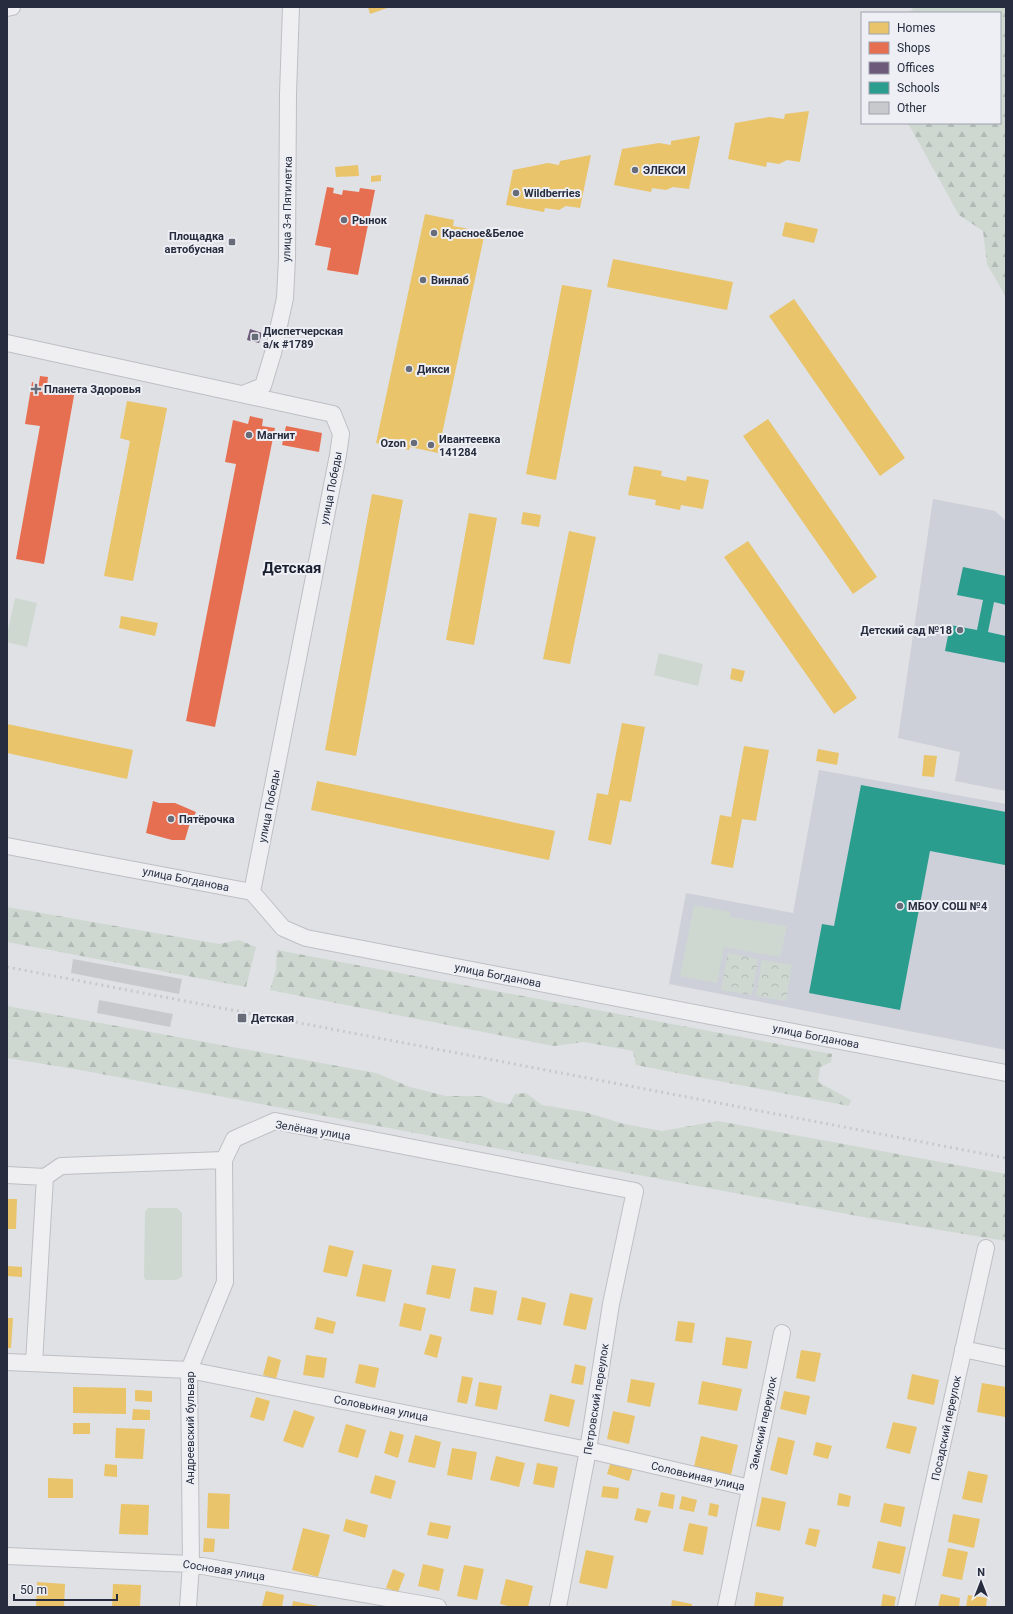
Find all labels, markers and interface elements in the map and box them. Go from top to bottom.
legend [861,12,1001,124]
text: Homes [897,21,935,35]
text: Shops [897,41,931,55]
text: Offices [897,61,934,75]
text: Schools [897,81,940,95]
text: Other [897,101,926,115]
street label: улица 3-я Пятилетка [280,156,295,262]
place label: ЭЛЕКСИ [643,164,686,177]
marker: ЭЛЕКСИ [630,165,640,175]
place label: Wildberries [524,187,581,200]
marker: Wildberries [511,188,521,198]
place label: Рынок [352,214,388,227]
marker: Рынок [339,215,349,225]
place label: Красное&Белое [442,227,524,240]
marker: Красное&Белое [429,228,439,238]
place label: Площадка автобусная [165,230,224,256]
marker: Площадка автобусная [227,237,237,247]
place label: Винлаб [431,274,469,287]
marker: Винлаб [418,275,428,285]
place label: Диспетчерская а/к #1789 [263,325,343,351]
marker: Диспетчерская а/к #1789 [250,332,260,342]
place label: Дикси [417,363,450,376]
marker: Дикси [404,364,414,374]
place label: Планета Здоровья [44,383,141,396]
marker: Планета Здоровья [31,384,41,394]
place label: Магнит [257,429,296,442]
marker: Магнит [244,430,254,440]
place label: Ивантеевка 141284 [439,433,501,459]
place label: Ozon [381,437,406,450]
marker: Ozon [409,438,419,448]
marker: Ивантеевка 141284 [426,440,436,450]
street label: улица Победы [318,450,345,526]
district label: Детская [262,559,322,577]
place label: Детский сад №18 [861,624,952,637]
marker: Детский сад №18 [955,625,965,635]
street label: улица Победы [256,768,283,844]
place label: Пятёрочка [179,813,235,826]
marker: Пятёрочка [166,814,176,824]
street label: улица Богданова [141,865,230,894]
place label: МБОУ СОШ №4 [908,900,988,913]
marker: МБОУ СОШ №4 [895,901,905,911]
street label: улица Богданова [453,961,542,990]
marker: Детская [236,1012,248,1024]
place label: Детская [251,1012,294,1025]
street label: улица Богданова [771,1022,860,1051]
street label: Зелёная улица [274,1118,351,1143]
street label: Петровский переулок [581,1342,612,1456]
street label: Андреевский бульвар [184,1371,197,1485]
street label: Посадский переулок [929,1374,964,1482]
street label: Земский переулок [747,1375,780,1471]
street label: Соловьиная улица [333,1393,429,1424]
street label: Соловьиная улица [650,1459,746,1494]
street label: Сосновая улица [182,1558,266,1583]
north arrow [961,1562,1001,1602]
text: N [977,1566,985,1579]
scale bar [14,1576,117,1602]
text: 50 m [20,1583,47,1597]

